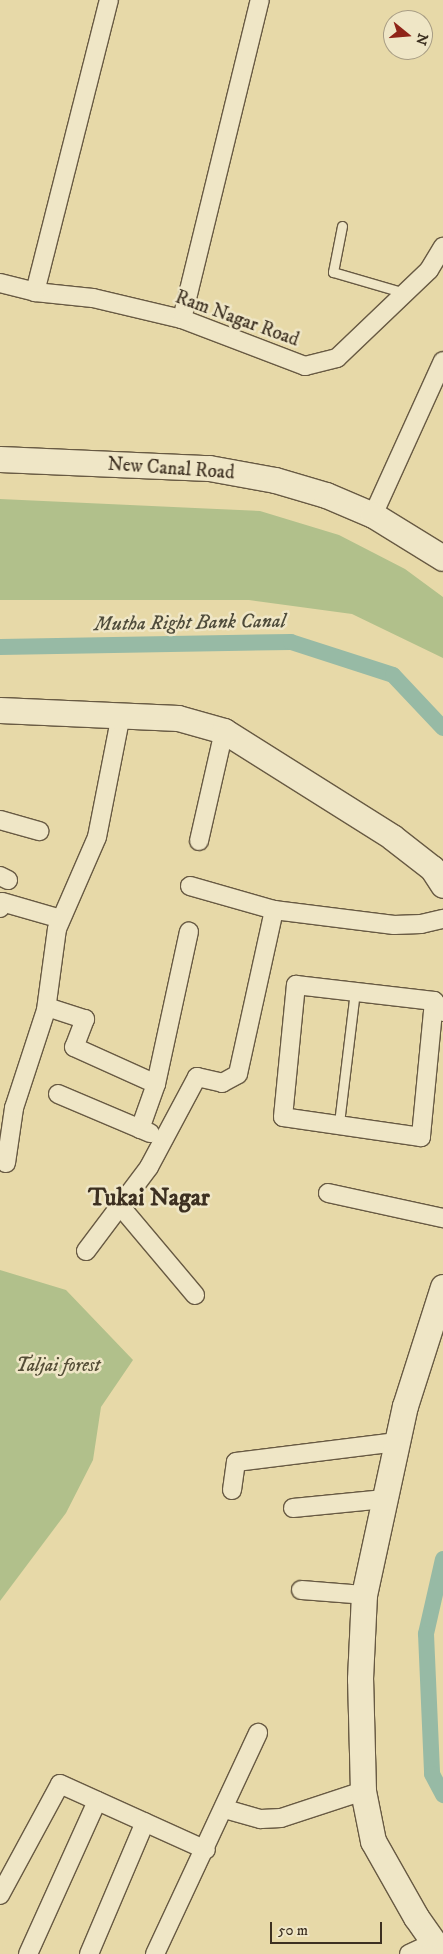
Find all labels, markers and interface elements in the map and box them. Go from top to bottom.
north arrow [383,10,433,60]
text: N [411,31,432,47]
street label: Ram Nagar Road [172,286,302,352]
street label: New Canal Road [107,453,235,485]
water label: Mutha Right Bank Canal [94,609,286,637]
district label: Tukai Nagar [88,1185,210,1213]
park label: Taljai forest [16,1355,100,1377]
scale bar [273,1912,386,1944]
text: 50 m [278,1921,308,1940]

